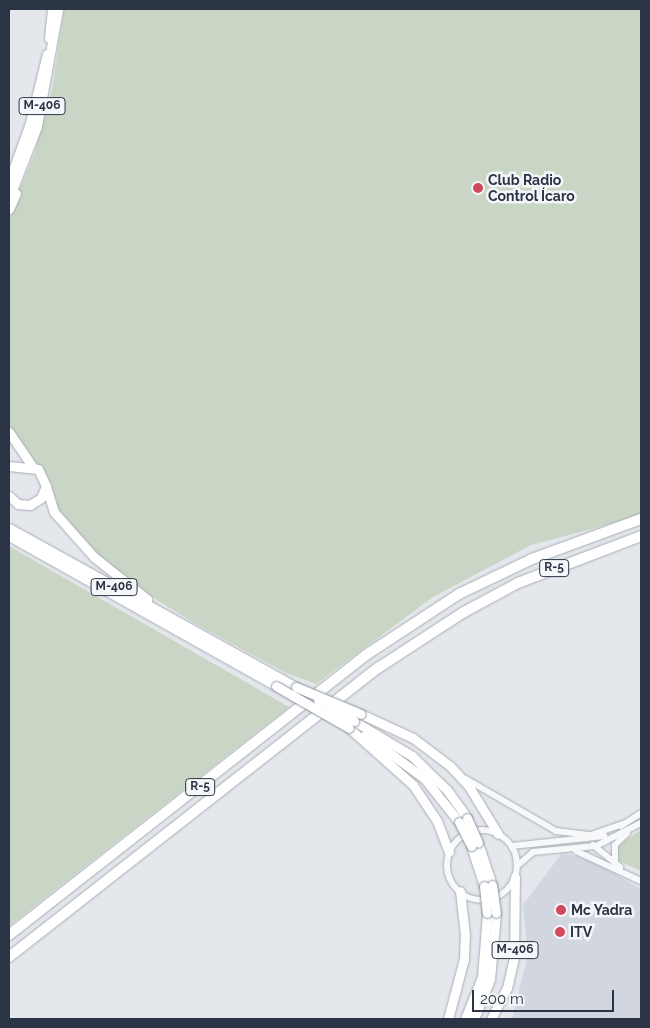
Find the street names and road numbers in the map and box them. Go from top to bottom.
road number: M-406 [18,96,66,115]
road number: R-5 [539,558,569,578]
road number: M-406 [90,578,138,596]
road number: R-5 [185,778,215,796]
road number: M-406 [491,940,539,960]

